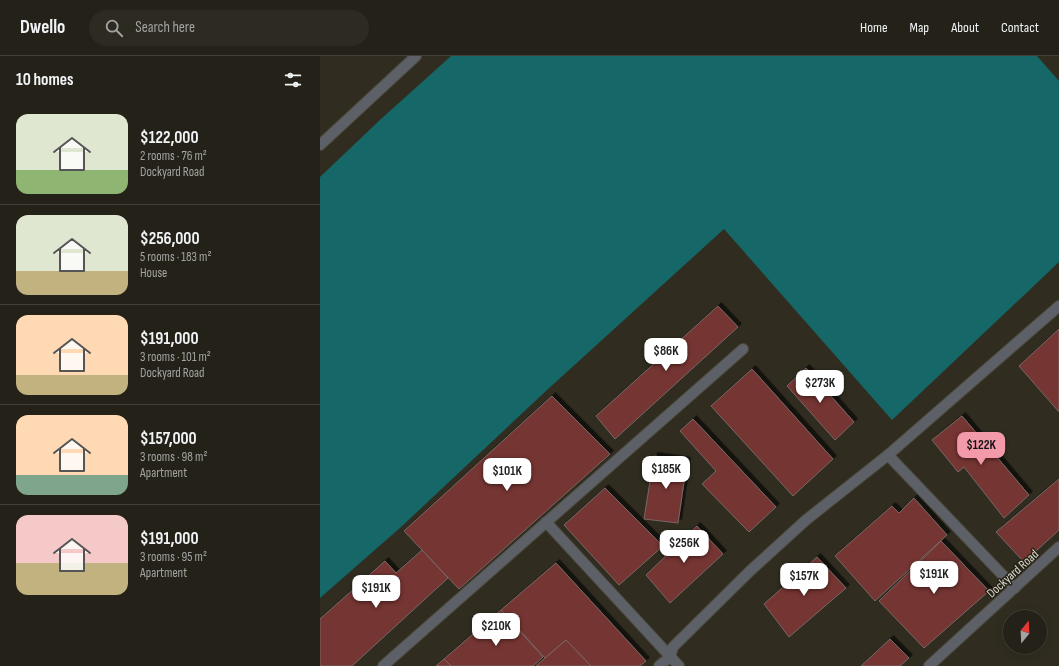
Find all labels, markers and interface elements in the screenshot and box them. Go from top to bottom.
search box [89,10,369,46]
text: Dwello [20,16,65,39]
icon: search [103,17,125,39]
text: Search here [135,18,195,37]
text: Home [860,19,888,36]
text: Map [910,19,929,36]
text: About [951,19,979,36]
text: Contact [1001,19,1039,36]
icon: filters [282,69,304,91]
text: 10 homes [16,70,73,90]
text: $122,000 [140,128,199,148]
icon: home [48,130,96,178]
text: 2 rooms · 76 m² [140,148,207,164]
text: Dockyard Road [140,164,204,180]
text: $256,000 [140,229,200,249]
icon: home [48,231,96,279]
text: 5 rooms · 183 m² [140,249,211,265]
text: House [140,265,167,281]
text: $191,000 [140,329,199,349]
icon: home [48,331,96,379]
pin: $86K [642,338,690,372]
text: $86K [653,343,679,359]
text: 3 rooms · 101 m² [140,349,211,365]
text: Dockyard Road [140,365,204,381]
pin: $273K [792,370,848,404]
text: $273K [805,375,835,391]
text: $157,000 [140,429,197,449]
icon: home [48,431,96,479]
pin: $122K [953,432,1009,466]
text: $122K [966,437,996,453]
text: 3 rooms · 98 m² [140,449,207,465]
pin: $185K [638,456,694,490]
pin: $101K [479,458,535,492]
text: $185K [651,461,681,477]
text: $101K [492,463,522,479]
text: Apartment [140,465,187,481]
text: $191,000 [140,529,199,549]
pin: $256K [656,530,712,564]
icon: home [48,531,96,579]
text: $256K [669,535,699,551]
street label: Dockyard Road [983,546,1042,601]
text: 3 rooms · 95 m² [140,549,207,565]
pin: $191K [906,561,962,595]
pin: $157K [776,563,832,597]
text: Apartment [140,565,187,581]
text: $191K [919,566,949,582]
text: $157K [789,568,819,584]
pin: $191K [348,575,404,609]
text: $191K [361,580,391,596]
north arrow [1003,610,1047,654]
map controls [1003,610,1047,654]
pin: $210K [468,613,524,647]
text: $210K [481,618,511,634]

